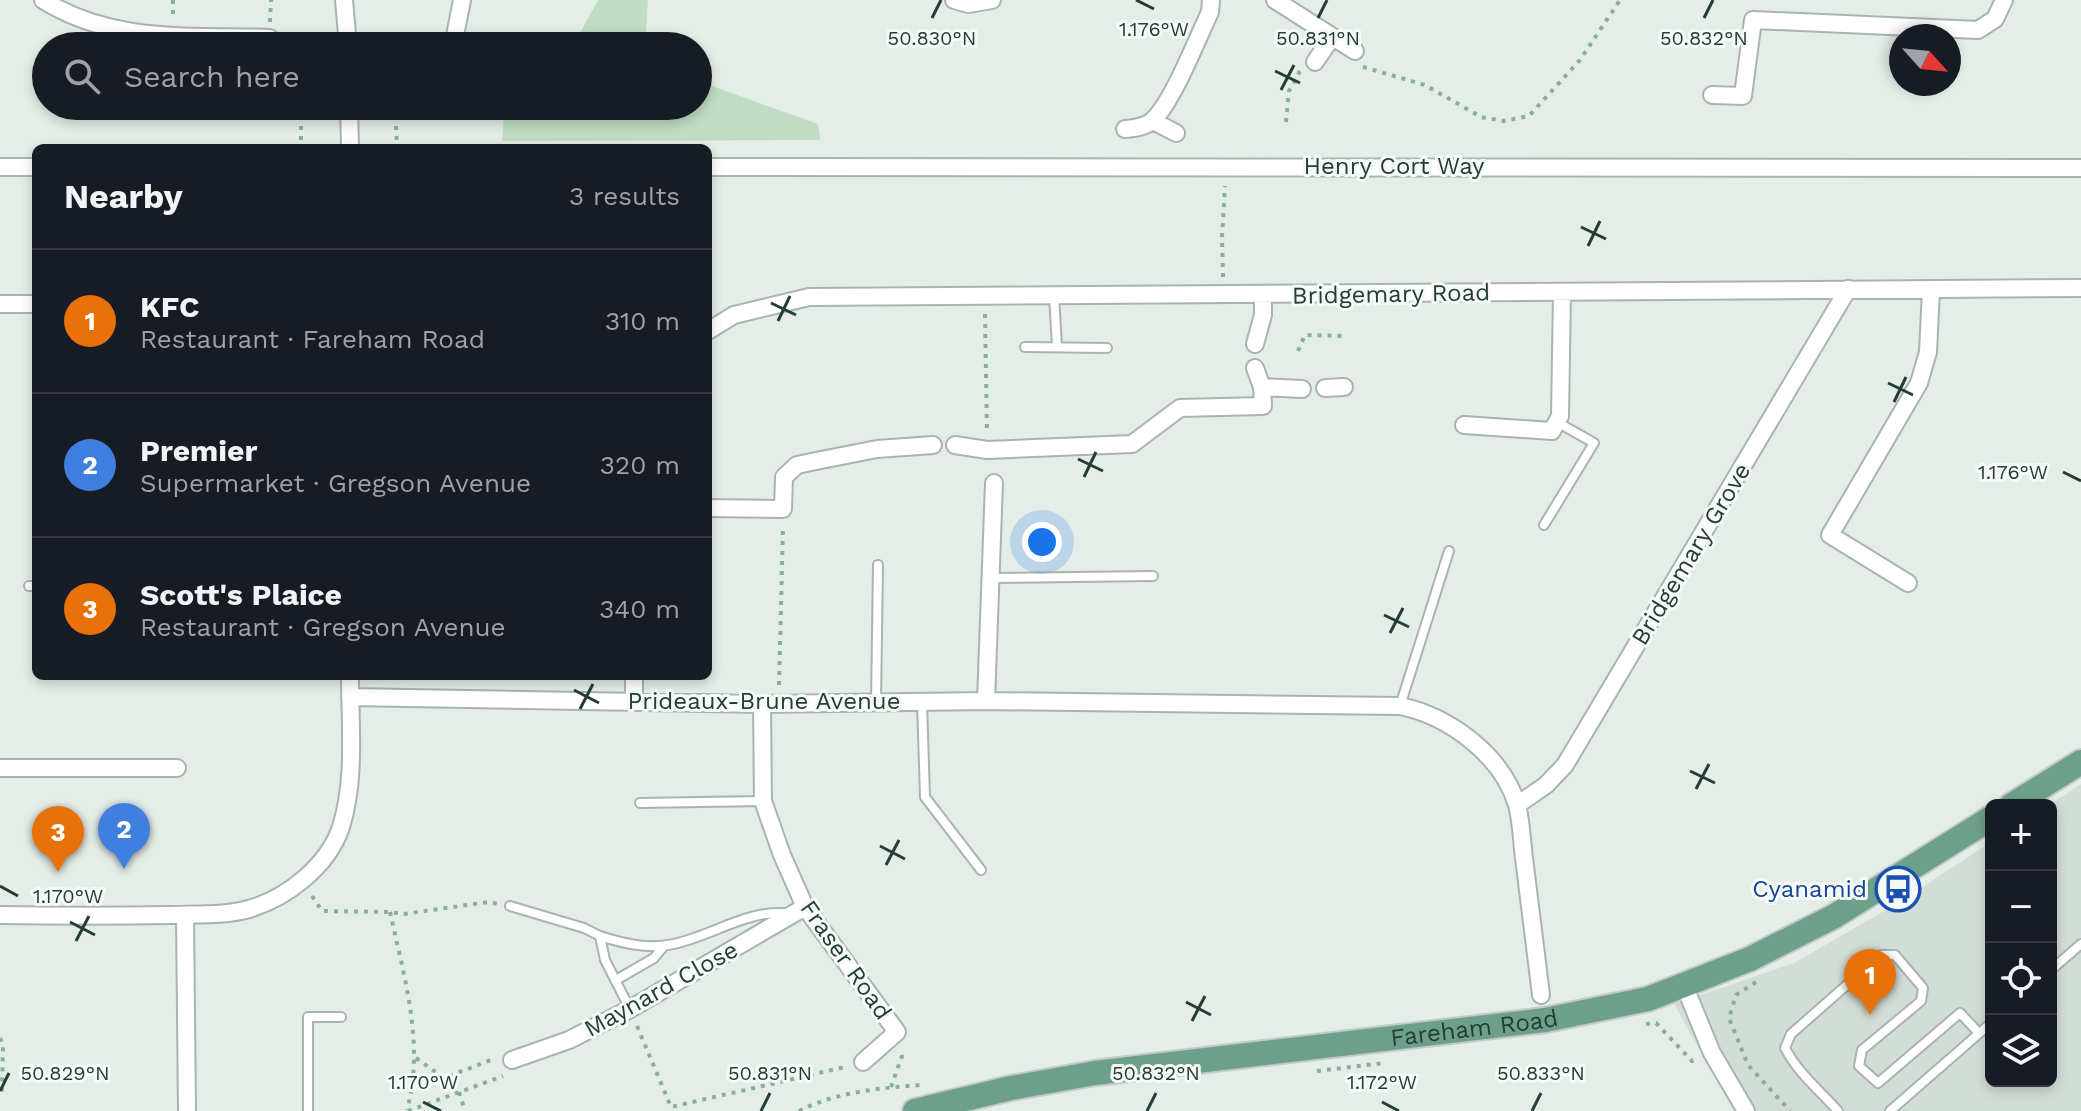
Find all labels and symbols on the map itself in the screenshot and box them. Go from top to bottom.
text: 1.176°W [1119,17,1189,41]
north arrow [1889,24,1961,96]
text: 50.830°N [888,26,976,50]
text: 50.831°N [1276,26,1360,50]
text: 50.832°N [1660,26,1748,50]
street label: Henry Cort Way [1304,152,1485,180]
street label: Bridgemary Road [1292,278,1490,310]
street label: Bridgemary Grove [1626,458,1756,650]
text: 1.176°W [1978,460,2048,484]
your location [1022,522,1062,562]
street label: Prideaux-Brune Avenue [628,687,901,715]
pin: 2 [98,803,150,869]
pin: 3 [32,806,84,872]
bus stop icon: Cyanamid [1874,865,1922,913]
place label: Cyanamid [1752,875,1867,903]
text: 1.170°W [33,884,103,908]
street label: Fraser Road [795,895,897,1025]
street label: Maynard Close [579,935,743,1043]
pin: 1 [1844,949,1896,1015]
street label: Fareham Road [1389,1004,1561,1052]
text: 50.829°N [20,1061,110,1085]
text: 50.831°N [728,1061,812,1085]
text: 50.832°N [1112,1061,1200,1085]
text: 50.833°N [1497,1061,1585,1085]
text: 1.170°W [388,1070,458,1094]
text: 1.172°W [1347,1070,1417,1094]

